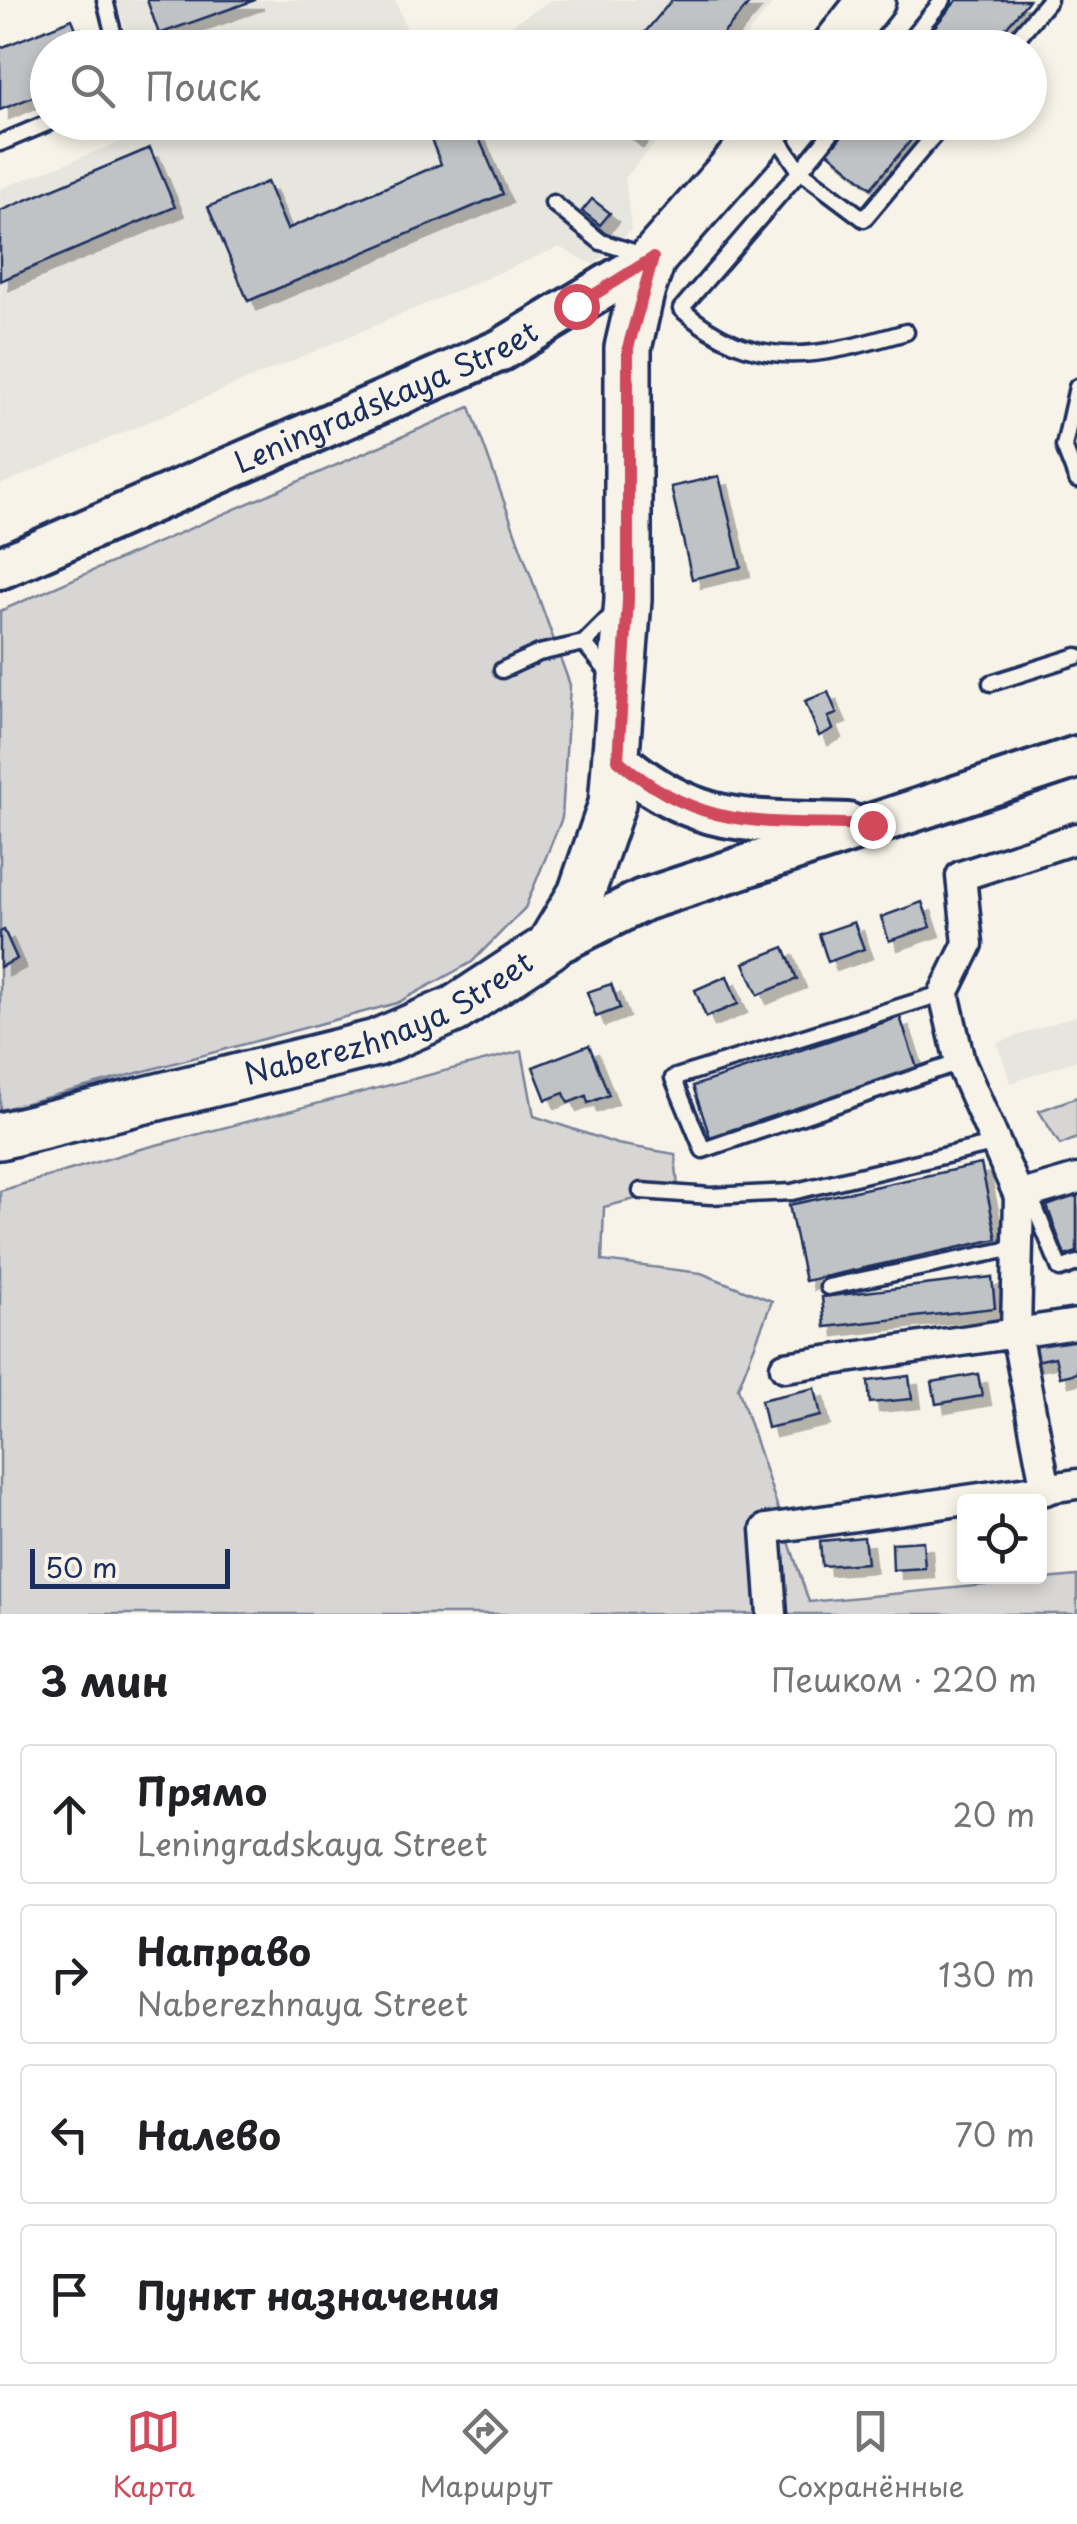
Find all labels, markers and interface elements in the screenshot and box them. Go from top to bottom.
search box [30,30,1047,140]
text: Поиск [145,57,260,114]
icon: search [65,58,120,113]
route start [554,284,600,330]
street label: Leningradskaya Street [226,308,546,484]
route end [850,803,896,849]
street label: Naberezhnaya Street [239,939,541,1095]
map controls [957,1494,1047,1584]
button: locate [957,1494,1047,1584]
scale bar [30,1544,230,1588]
text: 50 m [45,1545,118,1588]
text: 3 мин [40,1648,169,1711]
text: Пешком · 220 m [771,1655,1037,1703]
text: Прямо [137,1762,267,1819]
icon: ahead [42,1787,97,1842]
text: 20 m [953,1790,1035,1838]
text: Leningradskaya Street [137,1819,487,1867]
text: Направо [137,1922,311,1979]
icon: right [42,1947,97,2002]
text: 130 m [938,1950,1035,1998]
text: Naberezhnaya Street [137,1979,468,2027]
text: Налево [137,2106,281,2163]
icon: left [42,2107,97,2162]
text: 70 m [955,2110,1035,2158]
text: Пункт назначения [137,2266,500,2323]
icon: arrive [42,2267,97,2322]
tab: Карта [113,2404,195,2507]
tab: Маршрут [420,2404,552,2507]
tab: Сохранённые [777,2404,964,2507]

